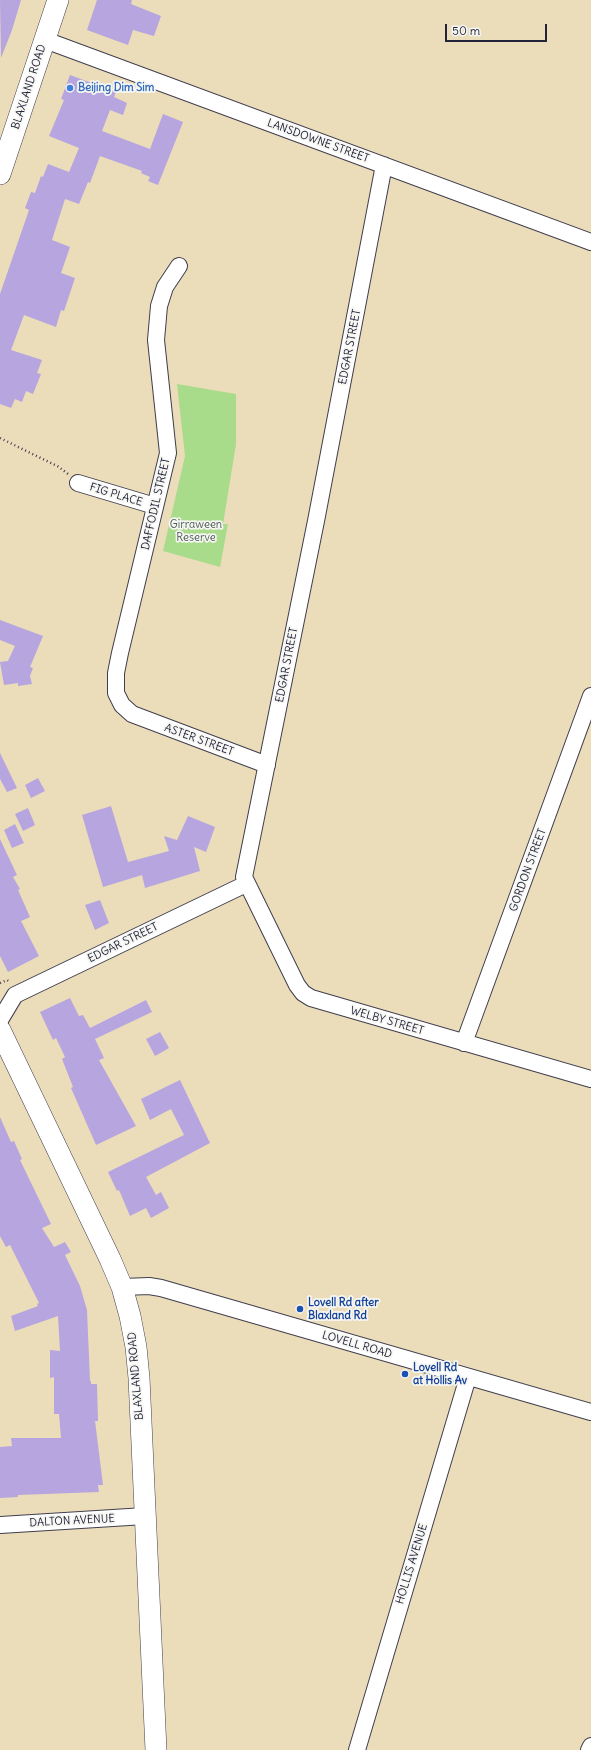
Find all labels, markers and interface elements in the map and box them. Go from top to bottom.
scale bar [447,16,549,42]
text: 50 m [452,23,480,38]
street label: BLAXLAND ROAD [9,43,49,131]
place label: Beijing Dim Sim [78,81,154,95]
marker: Beijing Dim Sim [65,83,75,93]
street label: LANSDOWNE STREET [265,116,371,166]
street label: EDGAR STREET [336,308,364,386]
street label: DAFFODIL STREET [139,457,173,551]
street label: FIG PLACE [88,481,144,509]
park label: Girraween Reserve [170,518,222,544]
street label: EDGAR STREET [273,626,301,704]
street label: ASTER STREET [163,721,235,759]
street label: GORDON STREET [507,827,549,913]
street label: EDGAR STREET [86,920,160,966]
street label: WELBY STREET [349,1004,425,1038]
place label: Lovell Rd after Blaxland Rd [308,1296,379,1322]
marker: Lovell Rd after Blaxland Rd [295,1304,305,1314]
street label: LOVELL ROAD [320,1329,394,1361]
street label: BLAXLAND ROAD [126,1331,146,1421]
place label: Lovell Rd at Hollis Av [413,1361,467,1387]
marker: Lovell Rd at Hollis Av [400,1369,410,1379]
street label: DALTON AVENUE [29,1512,115,1530]
street label: HOLLIS AVENUE [393,1522,431,1606]

